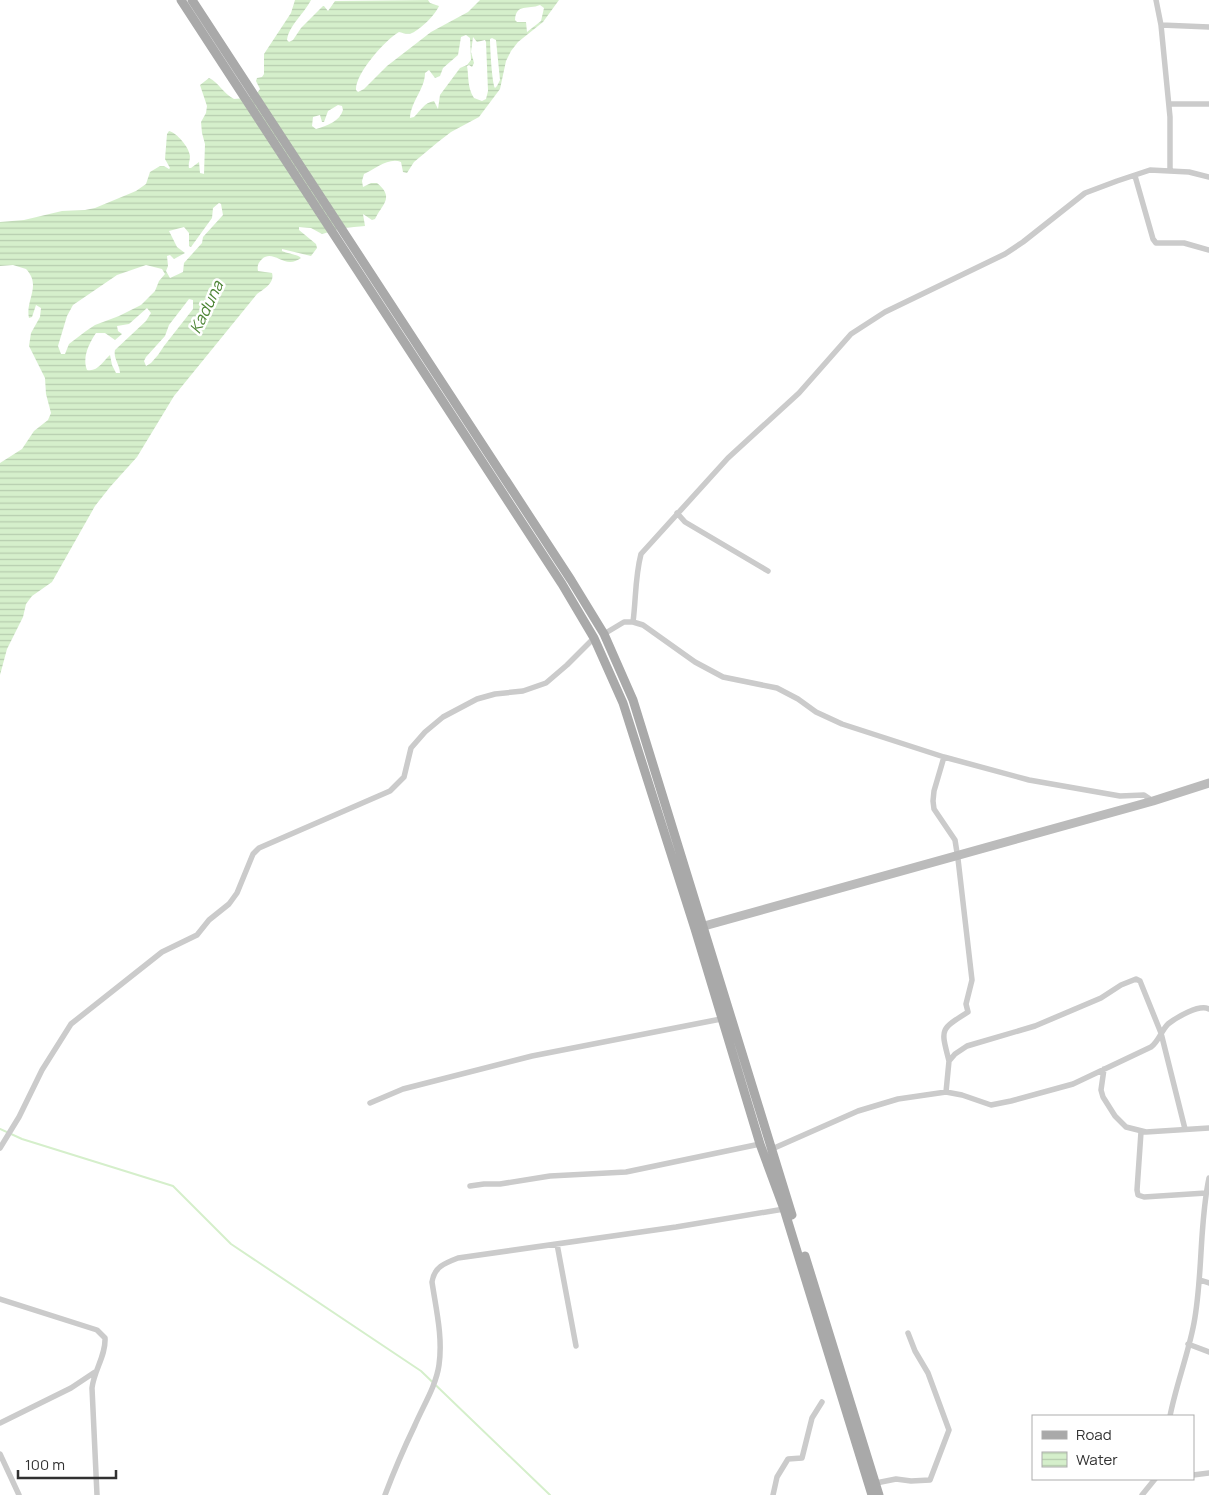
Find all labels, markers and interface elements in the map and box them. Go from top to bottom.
water label: Kaduna [184,276,229,337]
legend [1032,1415,1194,1480]
text: Road [1076,1424,1112,1445]
scale bar [18,1448,115,1480]
text: Water [1076,1449,1118,1470]
text: 100 m [25,1454,65,1475]

